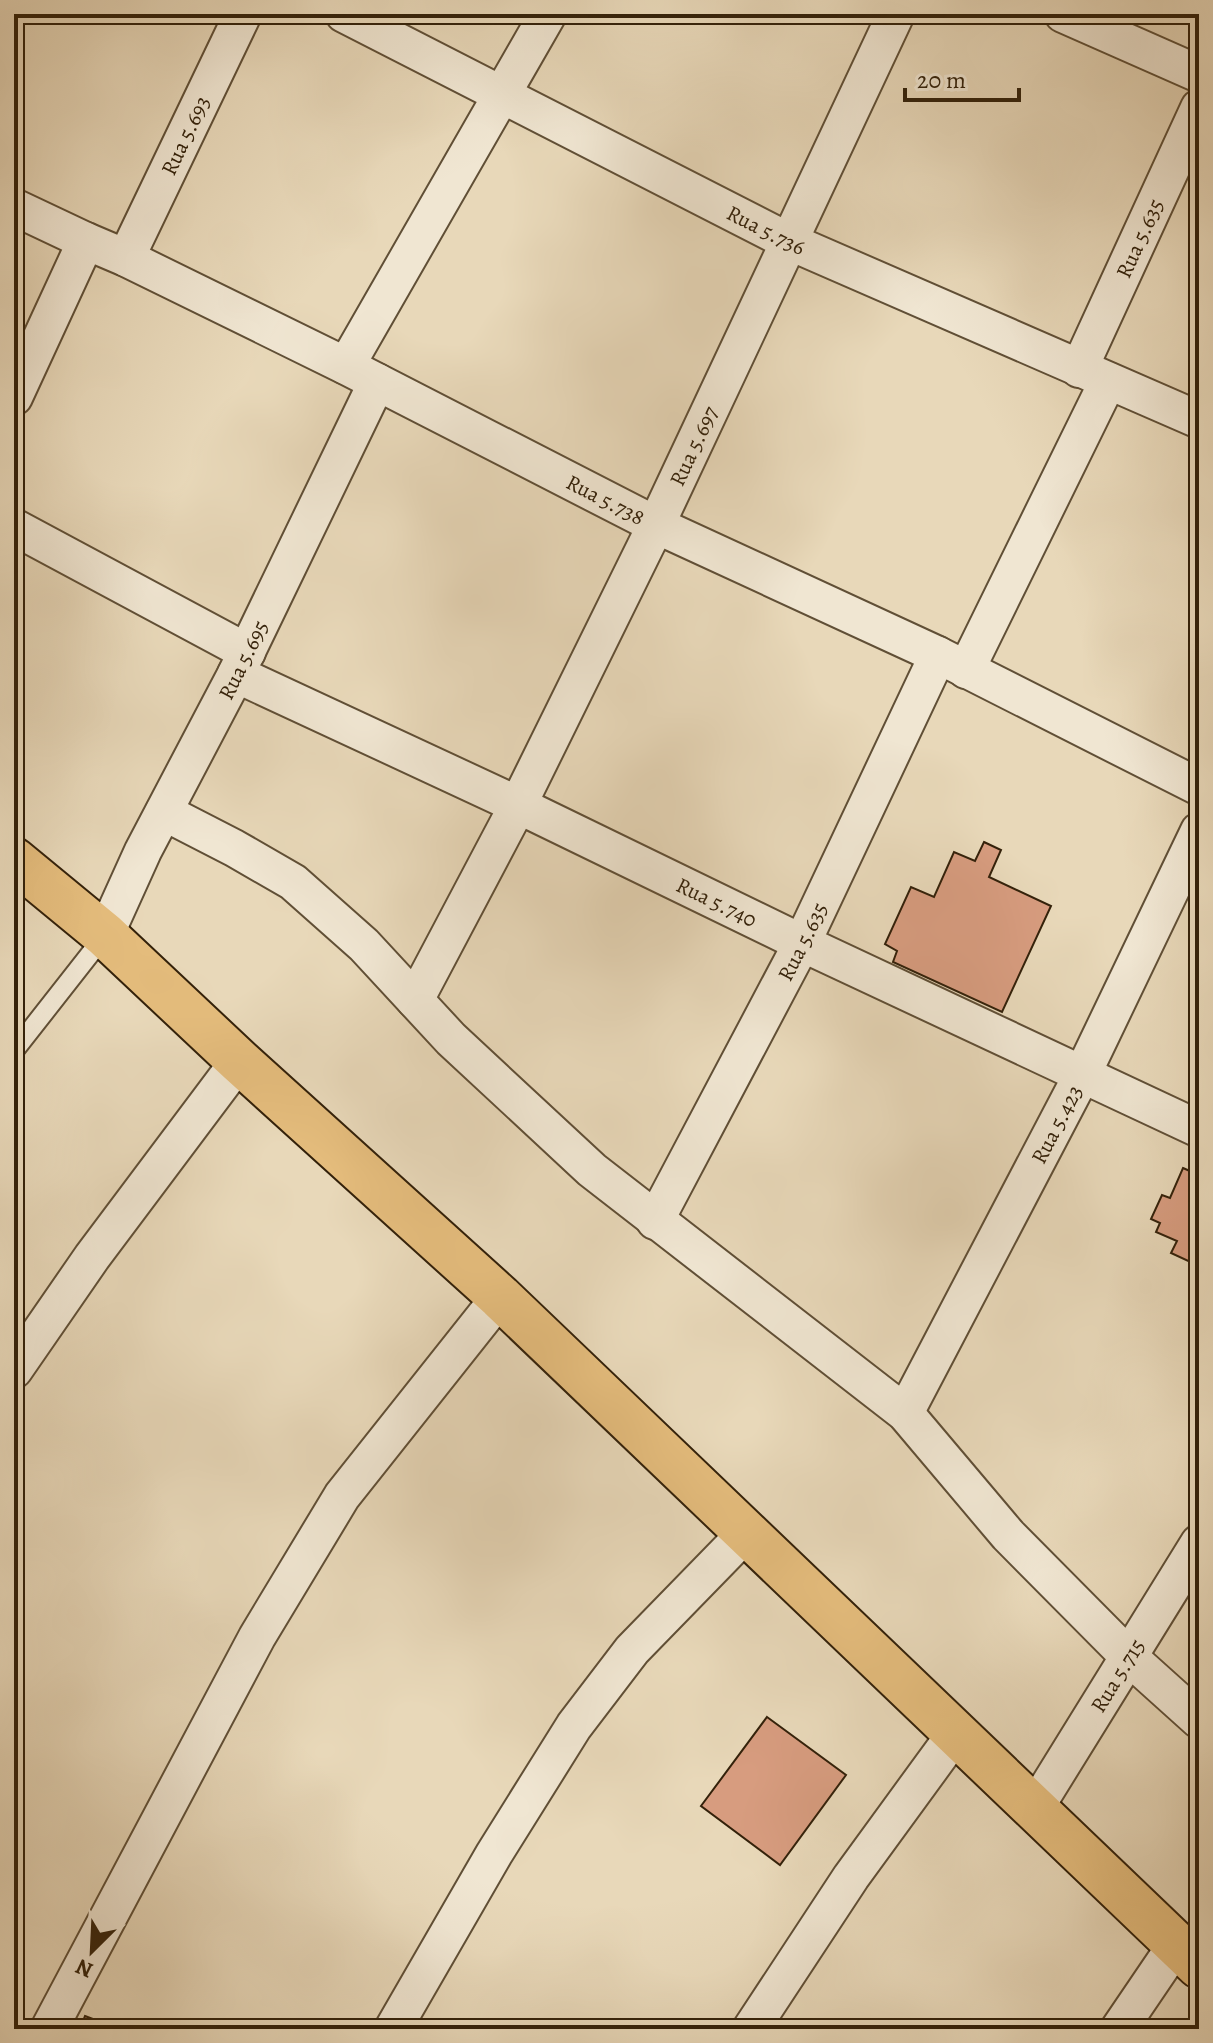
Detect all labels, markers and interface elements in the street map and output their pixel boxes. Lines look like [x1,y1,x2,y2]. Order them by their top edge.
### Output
scale bar [905,52,1019,102]
text: 20 m [917,64,966,96]
street label: Rua 5.693 [154,91,218,181]
street label: Rua 5.635 [1109,194,1171,283]
street label: Rua 5.736 [721,198,810,263]
street label: Rua 5.697 [662,401,726,491]
street label: Rua 5.738 [561,467,650,533]
street label: Rua 5.695 [211,615,276,705]
street label: Rua 5.740 [671,870,762,935]
street label: Rua 5.635 [771,898,835,986]
street label: Rua 5.423 [1024,1080,1090,1169]
street label: Rua 5.715 [1084,1633,1152,1719]
north arrow [52,1911,132,1991]
text: N [71,1951,98,1985]

